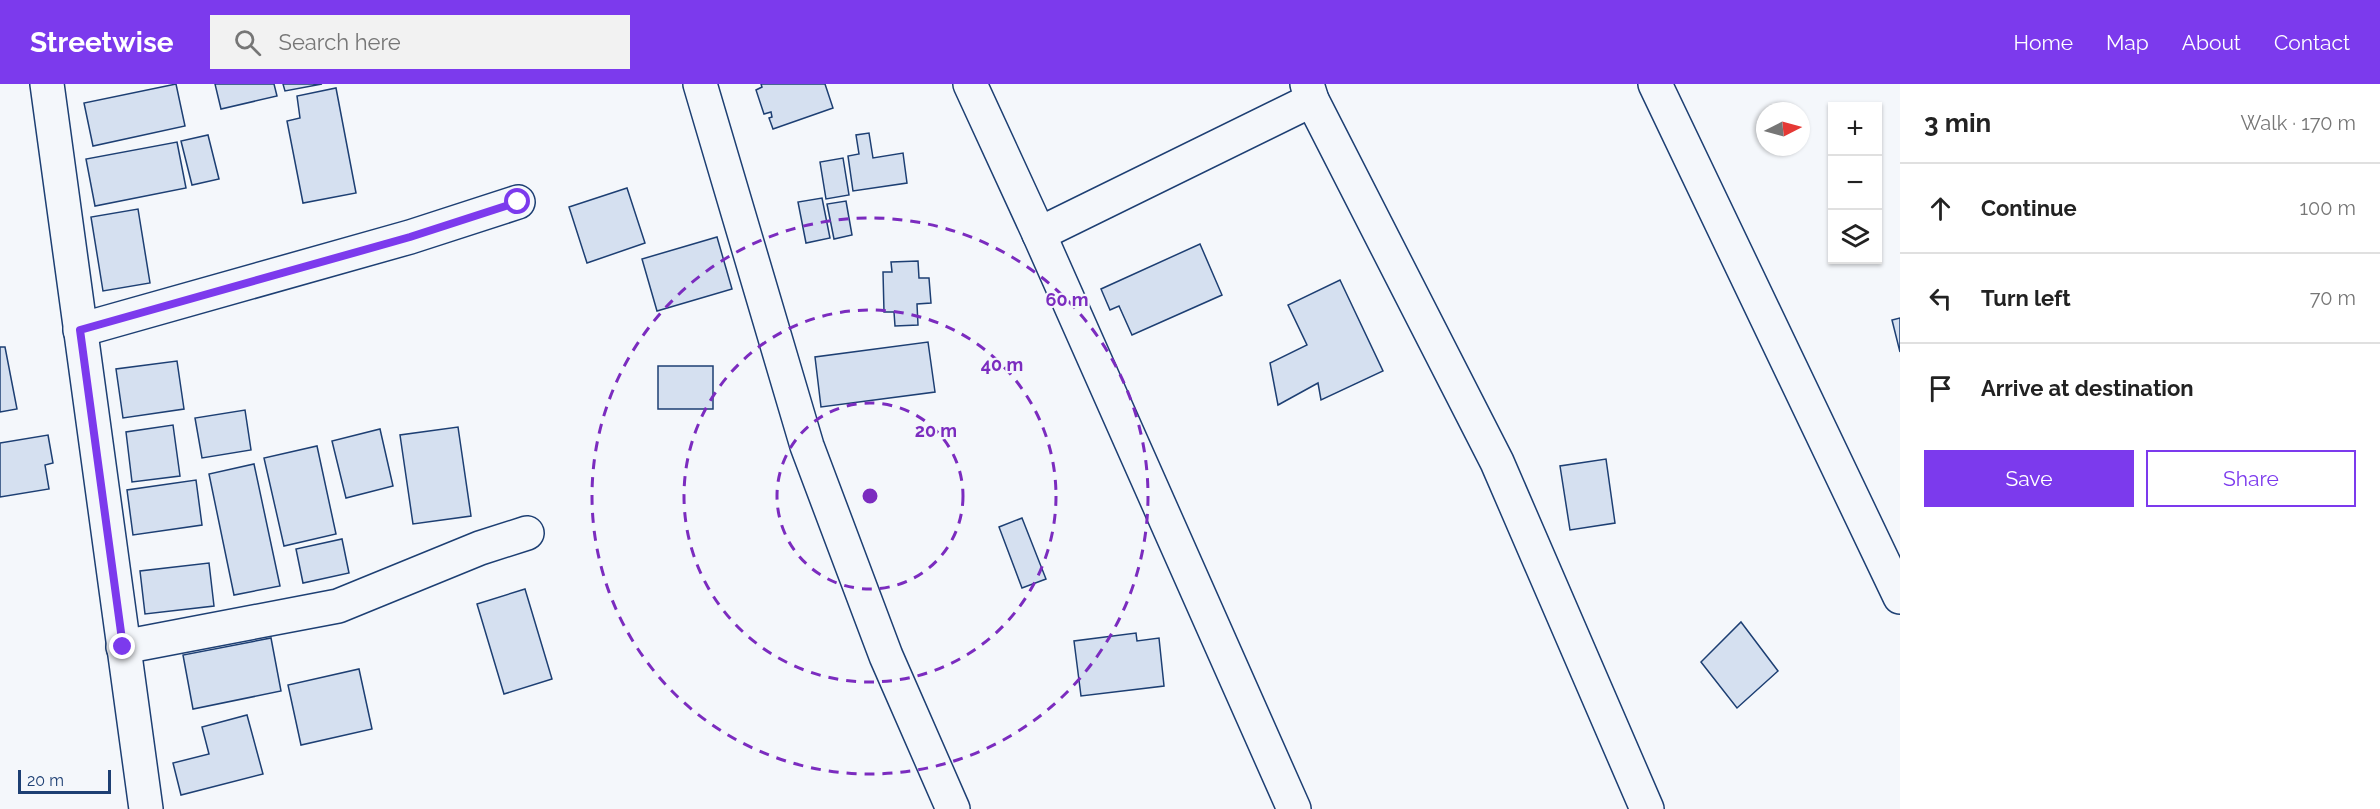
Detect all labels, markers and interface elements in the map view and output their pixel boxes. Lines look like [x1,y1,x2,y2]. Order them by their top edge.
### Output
search box [210,15,630,69]
text: Streetwise [30,26,174,59]
icon: search [231,26,264,59]
text: Search here [279,29,401,55]
text: Home [2014,30,2073,55]
text: Map [2106,30,2149,55]
text: About [2182,30,2241,55]
text: Contact [2274,30,2350,55]
north arrow [1756,102,1810,156]
map controls [1828,102,1882,264]
button: + [1828,102,1882,156]
text: 3 min [1924,108,1991,138]
text: Walk · 170 m [2240,111,2356,135]
button: − [1828,156,1882,210]
route start [504,188,530,214]
icon: ahead [1924,192,1957,225]
text: Continue [1981,195,2077,221]
text: 100 m [2299,196,2356,220]
button: layers [1828,210,1882,264]
icon: left [1924,282,1957,315]
text: Turn left [1981,285,2071,311]
text: 70 m [2310,286,2356,310]
text: 60 m [1045,289,1089,310]
text: 40 m [981,354,1023,375]
icon: arrive [1924,372,1957,405]
text: Arrive at destination [1981,375,2194,401]
text: 20 m [915,420,957,441]
button: Save [1924,450,2134,507]
button: Share [2146,450,2356,507]
centre of rings [860,486,880,506]
route end [109,633,135,659]
scale bar [18,767,111,794]
text: 20 m [27,771,64,790]

